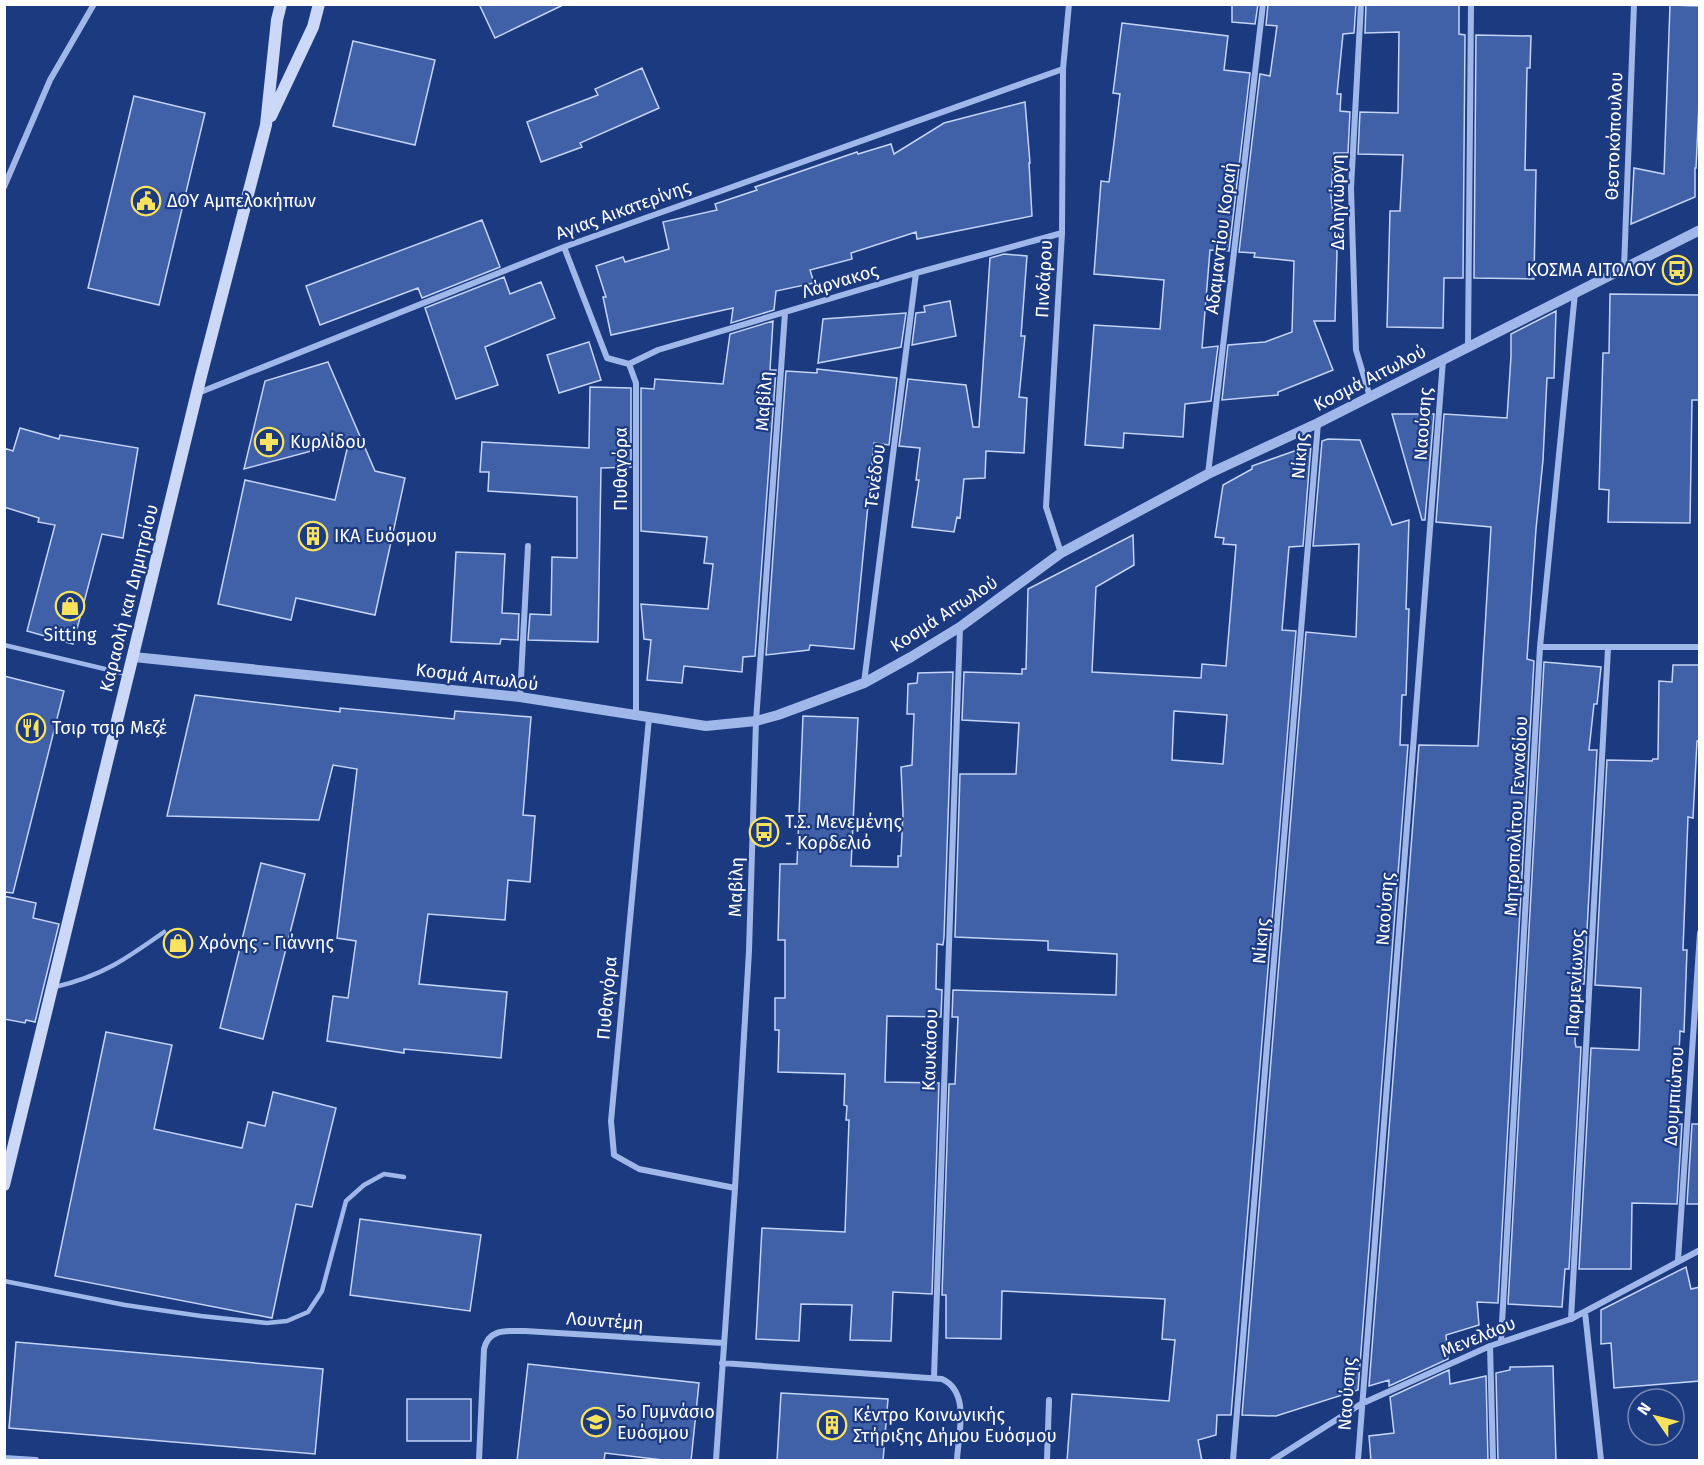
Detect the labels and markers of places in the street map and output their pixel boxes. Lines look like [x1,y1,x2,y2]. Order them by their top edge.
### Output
public building icon: ΔΟΥ Αμπελοκήπων [130,185,162,217]
place label: ΔΟΥ Αμπελοκήπων [167,190,316,212]
bus stop icon: ΚΟΣΜΑ ΑΙΤΩΛΟΥ [1661,254,1693,286]
place label: ΚΟΣΜΑ ΑΙΤΩΛΟΥ [1527,259,1656,281]
pharmacy icon: Κυρλίδου [253,426,285,458]
place label: Κυρλίδου [290,431,366,453]
building icon: ΙΚΑ Ευόσμου [297,520,329,552]
place label: ΙΚΑ Ευόσμου [334,525,437,547]
shop icon: Sitting [54,590,86,622]
place label: Sitting [44,624,97,646]
restaurant icon: Τσιρ τσιρ Μεζέ [15,712,47,744]
place label: Τσιρ τσιρ Μεζέ [52,717,168,739]
place label: Τ.Σ. Μενεμένης - Κορδελιό [785,811,902,854]
bus stop icon: Τ.Σ. Μενεμένης - Κορδελιό [748,816,780,848]
shop icon: Χρόνης - Γιάννης [162,927,194,959]
place label: Χρόνης - Γιάννης [199,932,335,954]
place label: 5ο Γυμνάσιο Ευόσμου [617,1401,715,1444]
place label: Κέντρο Κοινωνικής Στήριξης Δήμου Ευόσμου [853,1404,1057,1447]
school or university icon: 5ο Γυμνάσιο Ευόσμου [580,1406,612,1438]
building icon: Κέντρο Κοινωνικής Στήριξης Δήμου Ευόσμου [816,1409,848,1441]

